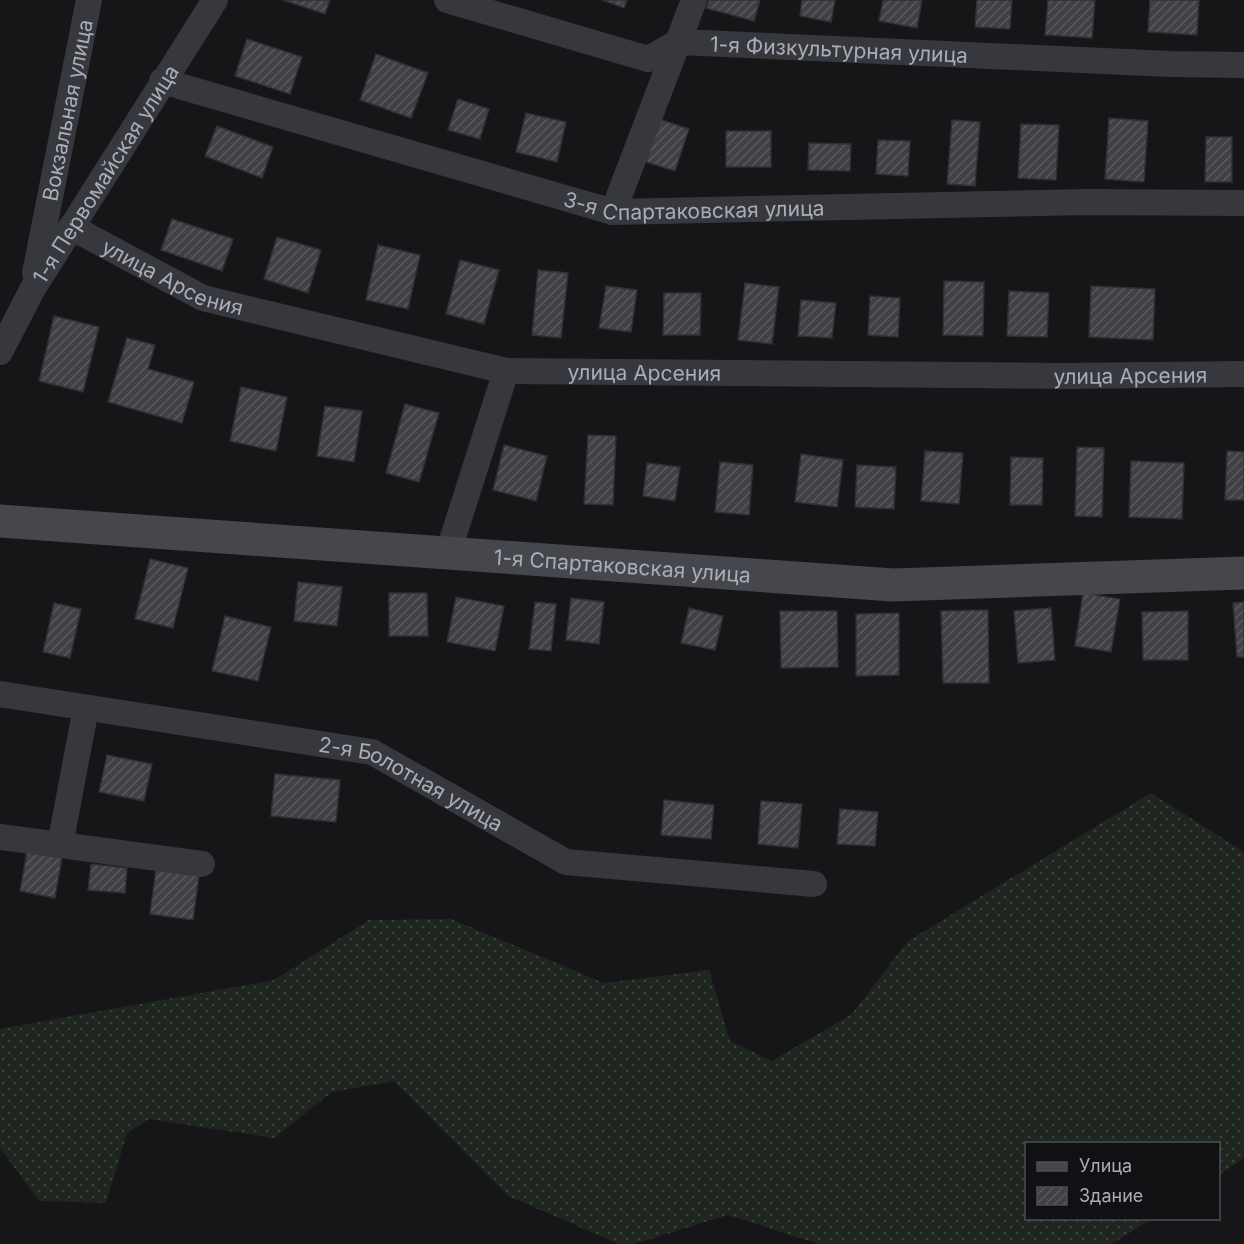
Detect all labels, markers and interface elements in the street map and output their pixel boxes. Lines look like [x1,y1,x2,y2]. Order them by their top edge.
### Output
street label: Вокзальная улица [37,17,97,203]
street label: 1-я Физкультурная улица [710,31,968,67]
street label: 1-я Первомайская улица [27,60,184,288]
street label: 3-я Спартаковская улица [561,186,825,225]
street label: улица Арсения [98,234,246,320]
street label: улица Арсения [567,359,721,385]
street label: улица Арсения [1053,362,1207,389]
street label: 1-я Спартаковская улица [493,544,752,587]
street label: 2-я Болотная улица [317,731,508,836]
legend [1025,1142,1220,1220]
text: Улица [1079,1155,1132,1176]
text: Здание [1079,1185,1143,1206]

